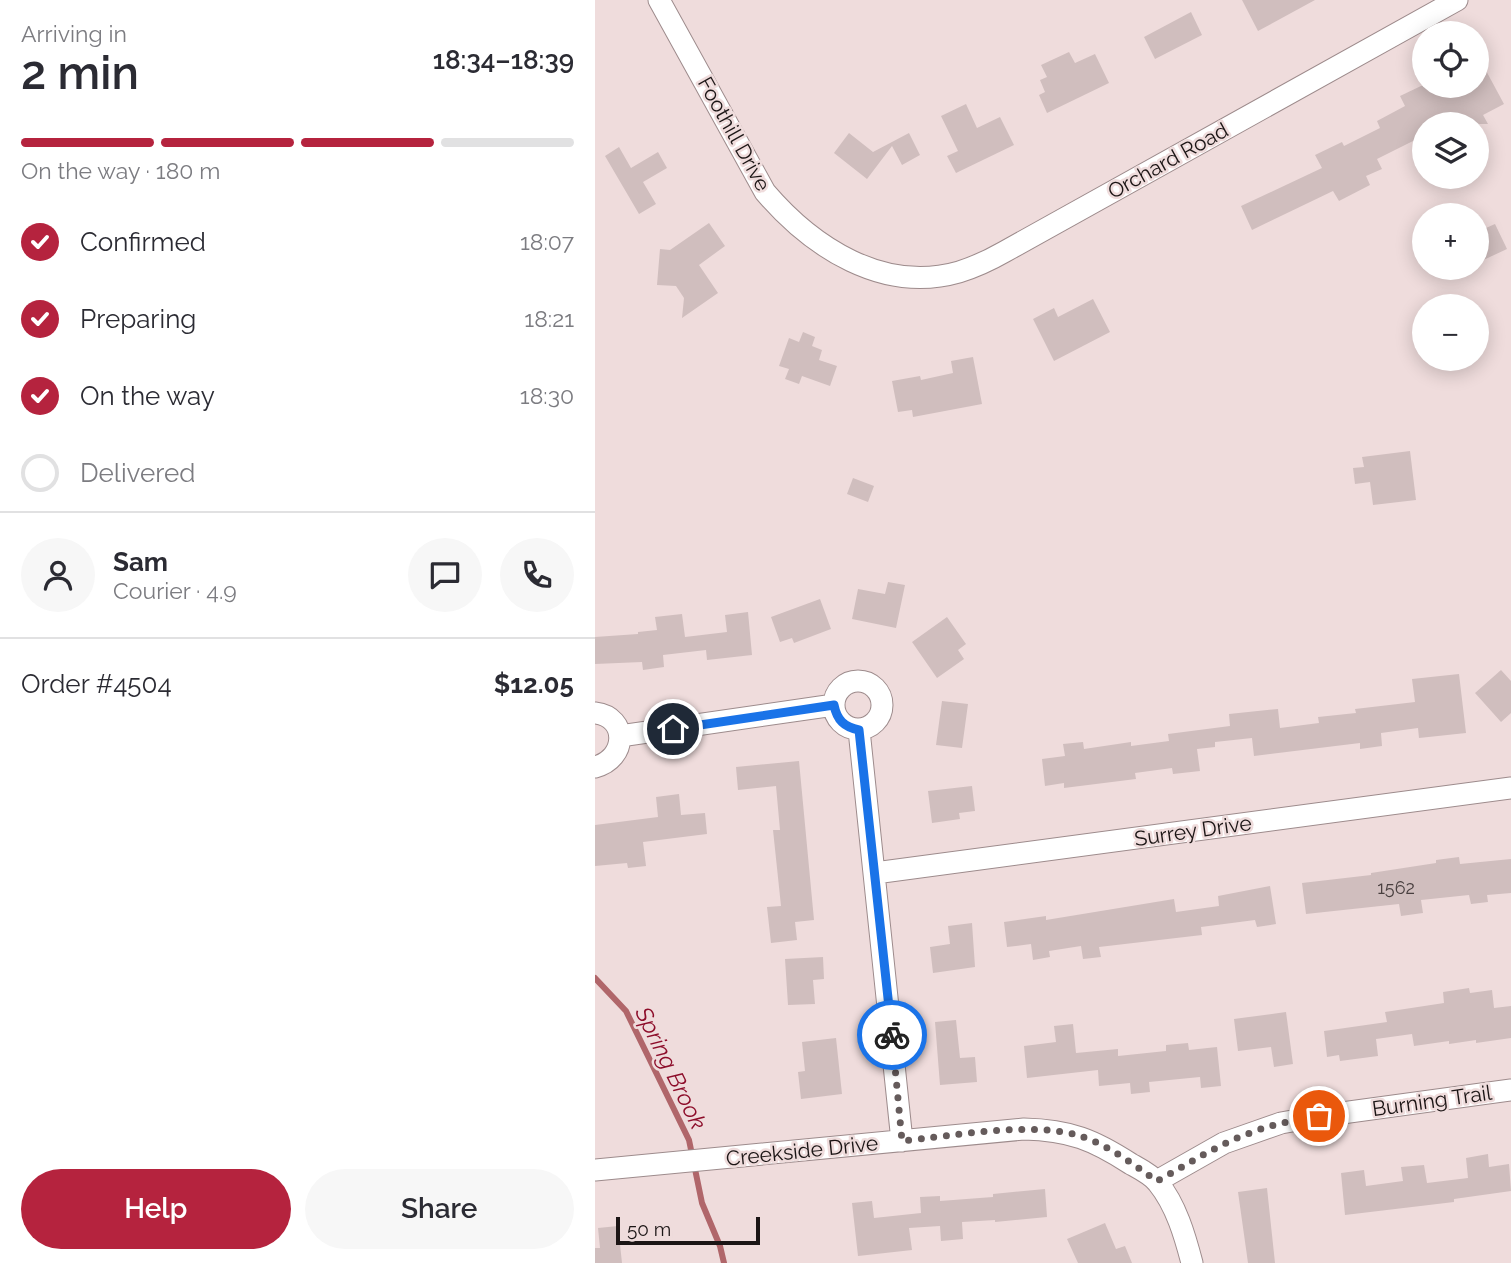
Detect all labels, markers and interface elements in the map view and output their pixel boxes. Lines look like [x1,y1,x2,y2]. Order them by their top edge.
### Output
text: Arriving in [21,20,127,47]
map controls [1412,21,1489,371]
button: locate [1412,21,1489,98]
text: 18:34–18:39 [433,45,574,75]
text: 2 min [21,46,139,100]
street label: Foothill Drive [693,72,776,195]
button: layers [1412,112,1489,189]
street label: Orchard Road [1103,117,1232,204]
text: On the way · 180 m [21,157,220,184]
button: + [1412,203,1489,280]
icon: check [21,223,59,261]
text: Confirmed [80,227,206,257]
text: 18:07 [520,228,574,255]
button: − [1412,294,1489,371]
icon: check [21,300,59,338]
text: Preparing [80,304,196,334]
text: 18:21 [524,305,574,332]
icon: check [21,377,59,415]
text: On the way [80,381,215,411]
text: 18:30 [520,382,574,409]
text: Delivered [80,458,195,488]
button: person [21,538,95,612]
button: chat [408,538,482,612]
button: phone [500,538,574,612]
text: Sam [113,547,168,577]
text: Courier · 4.9 [113,577,237,604]
text: Order #4504 [21,669,172,699]
text: $12.05 [494,669,574,699]
pin [643,699,703,759]
icon: home [654,710,692,748]
street label: Surrey Drive [1133,810,1253,851]
house number: 1562 [1377,877,1415,898]
courier [857,1000,927,1070]
water label: Spring Brook [630,1001,713,1133]
icon: bike [873,1016,911,1054]
street label: Burning Trail [1370,1080,1494,1121]
pin [1289,1086,1349,1146]
icon: bag [1300,1097,1338,1135]
street label: Creekside Drive [725,1130,879,1171]
button: Help [21,1169,291,1249]
button: Share [305,1169,574,1249]
scale bar [616,1214,759,1246]
text: 50 m [627,1218,671,1240]

